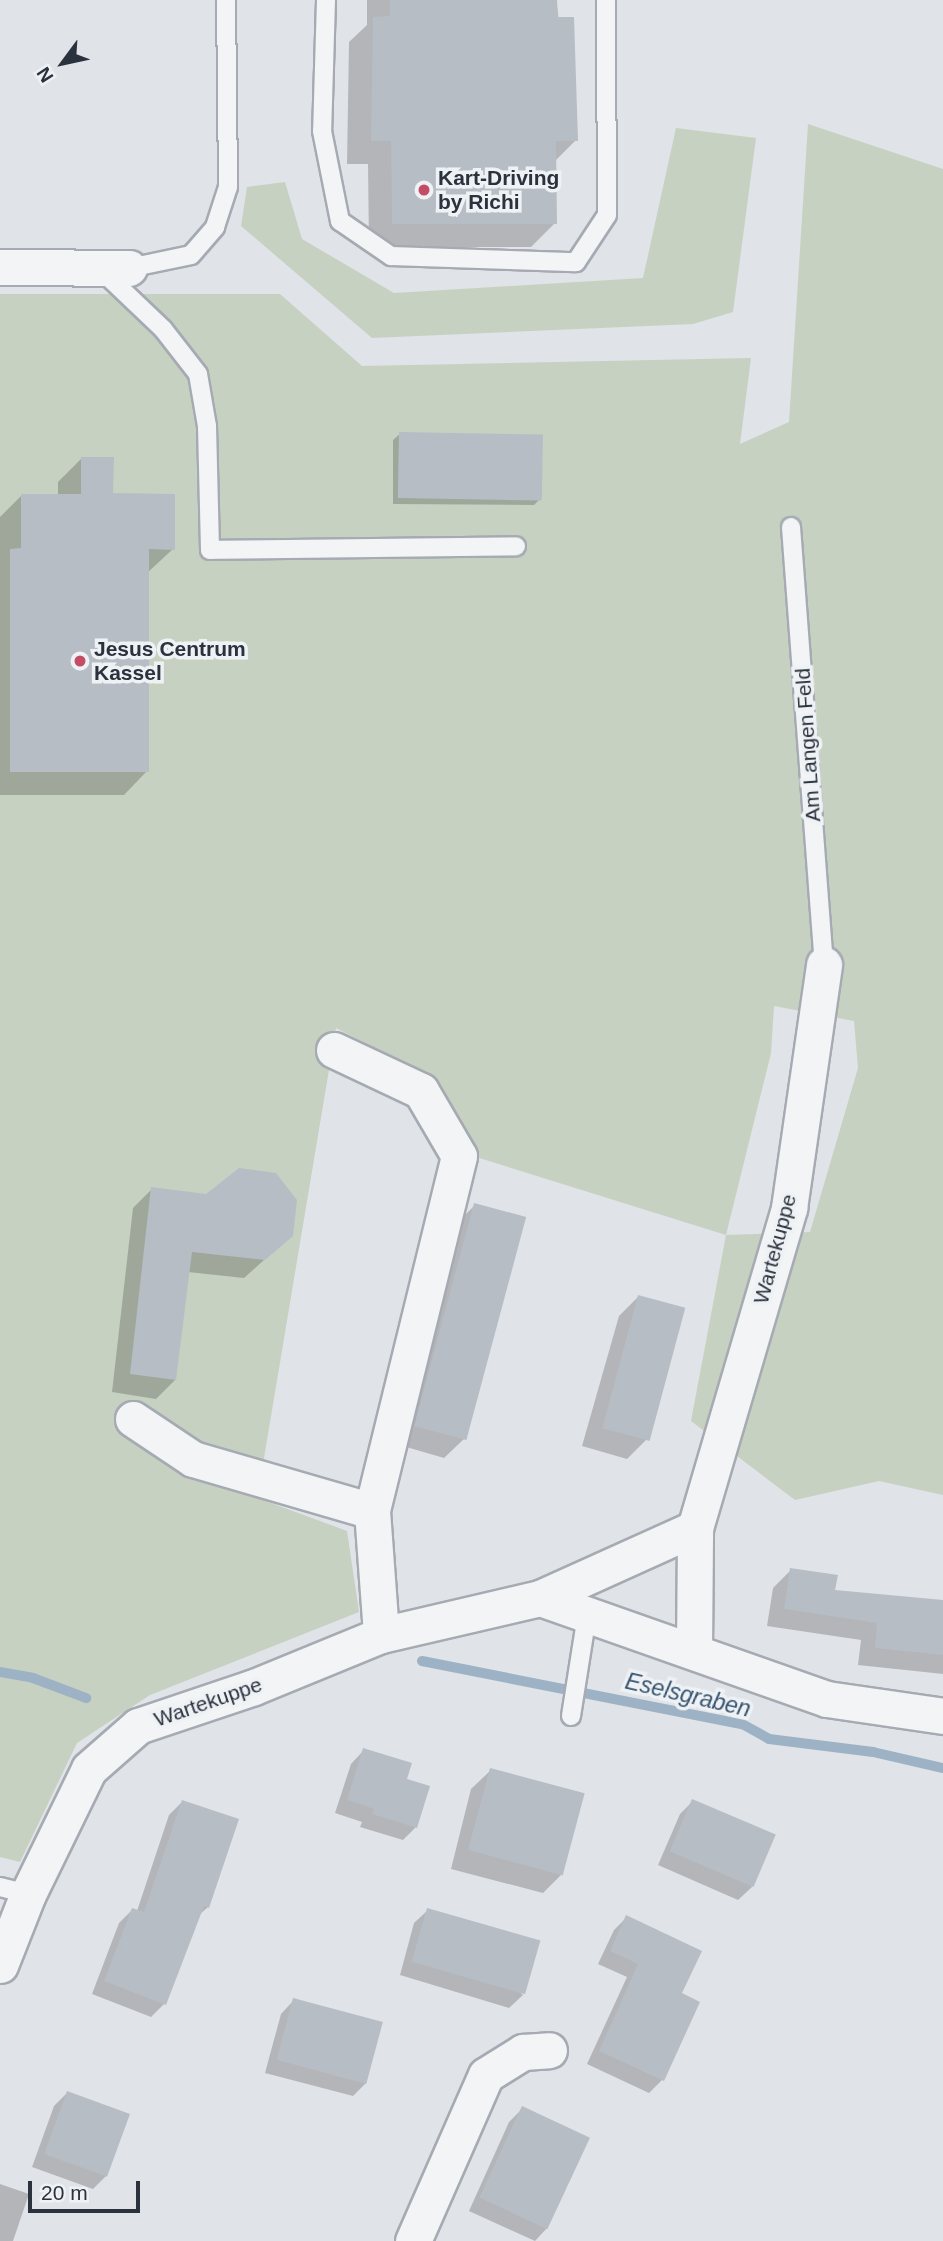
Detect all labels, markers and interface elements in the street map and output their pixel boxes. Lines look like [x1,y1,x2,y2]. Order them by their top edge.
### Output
north arrow [28,28,98,98]
text: N [32,63,58,86]
place label: Kart-Driving by Richi [438,165,559,215]
marker: Kart-Driving by Richi [416,182,432,198]
place label: Jesus Centrum Kassel [94,636,246,686]
marker: Jesus Centrum Kassel [72,653,88,669]
street label: Am Langen Feld [790,667,826,823]
street label: Wartekuppe [748,1191,802,1307]
water label: Eselsgraben [623,1667,753,1723]
street label: Wartekuppe [151,1672,265,1732]
scale bar [32,2168,144,2212]
text: 20 m [41,2181,88,2204]

